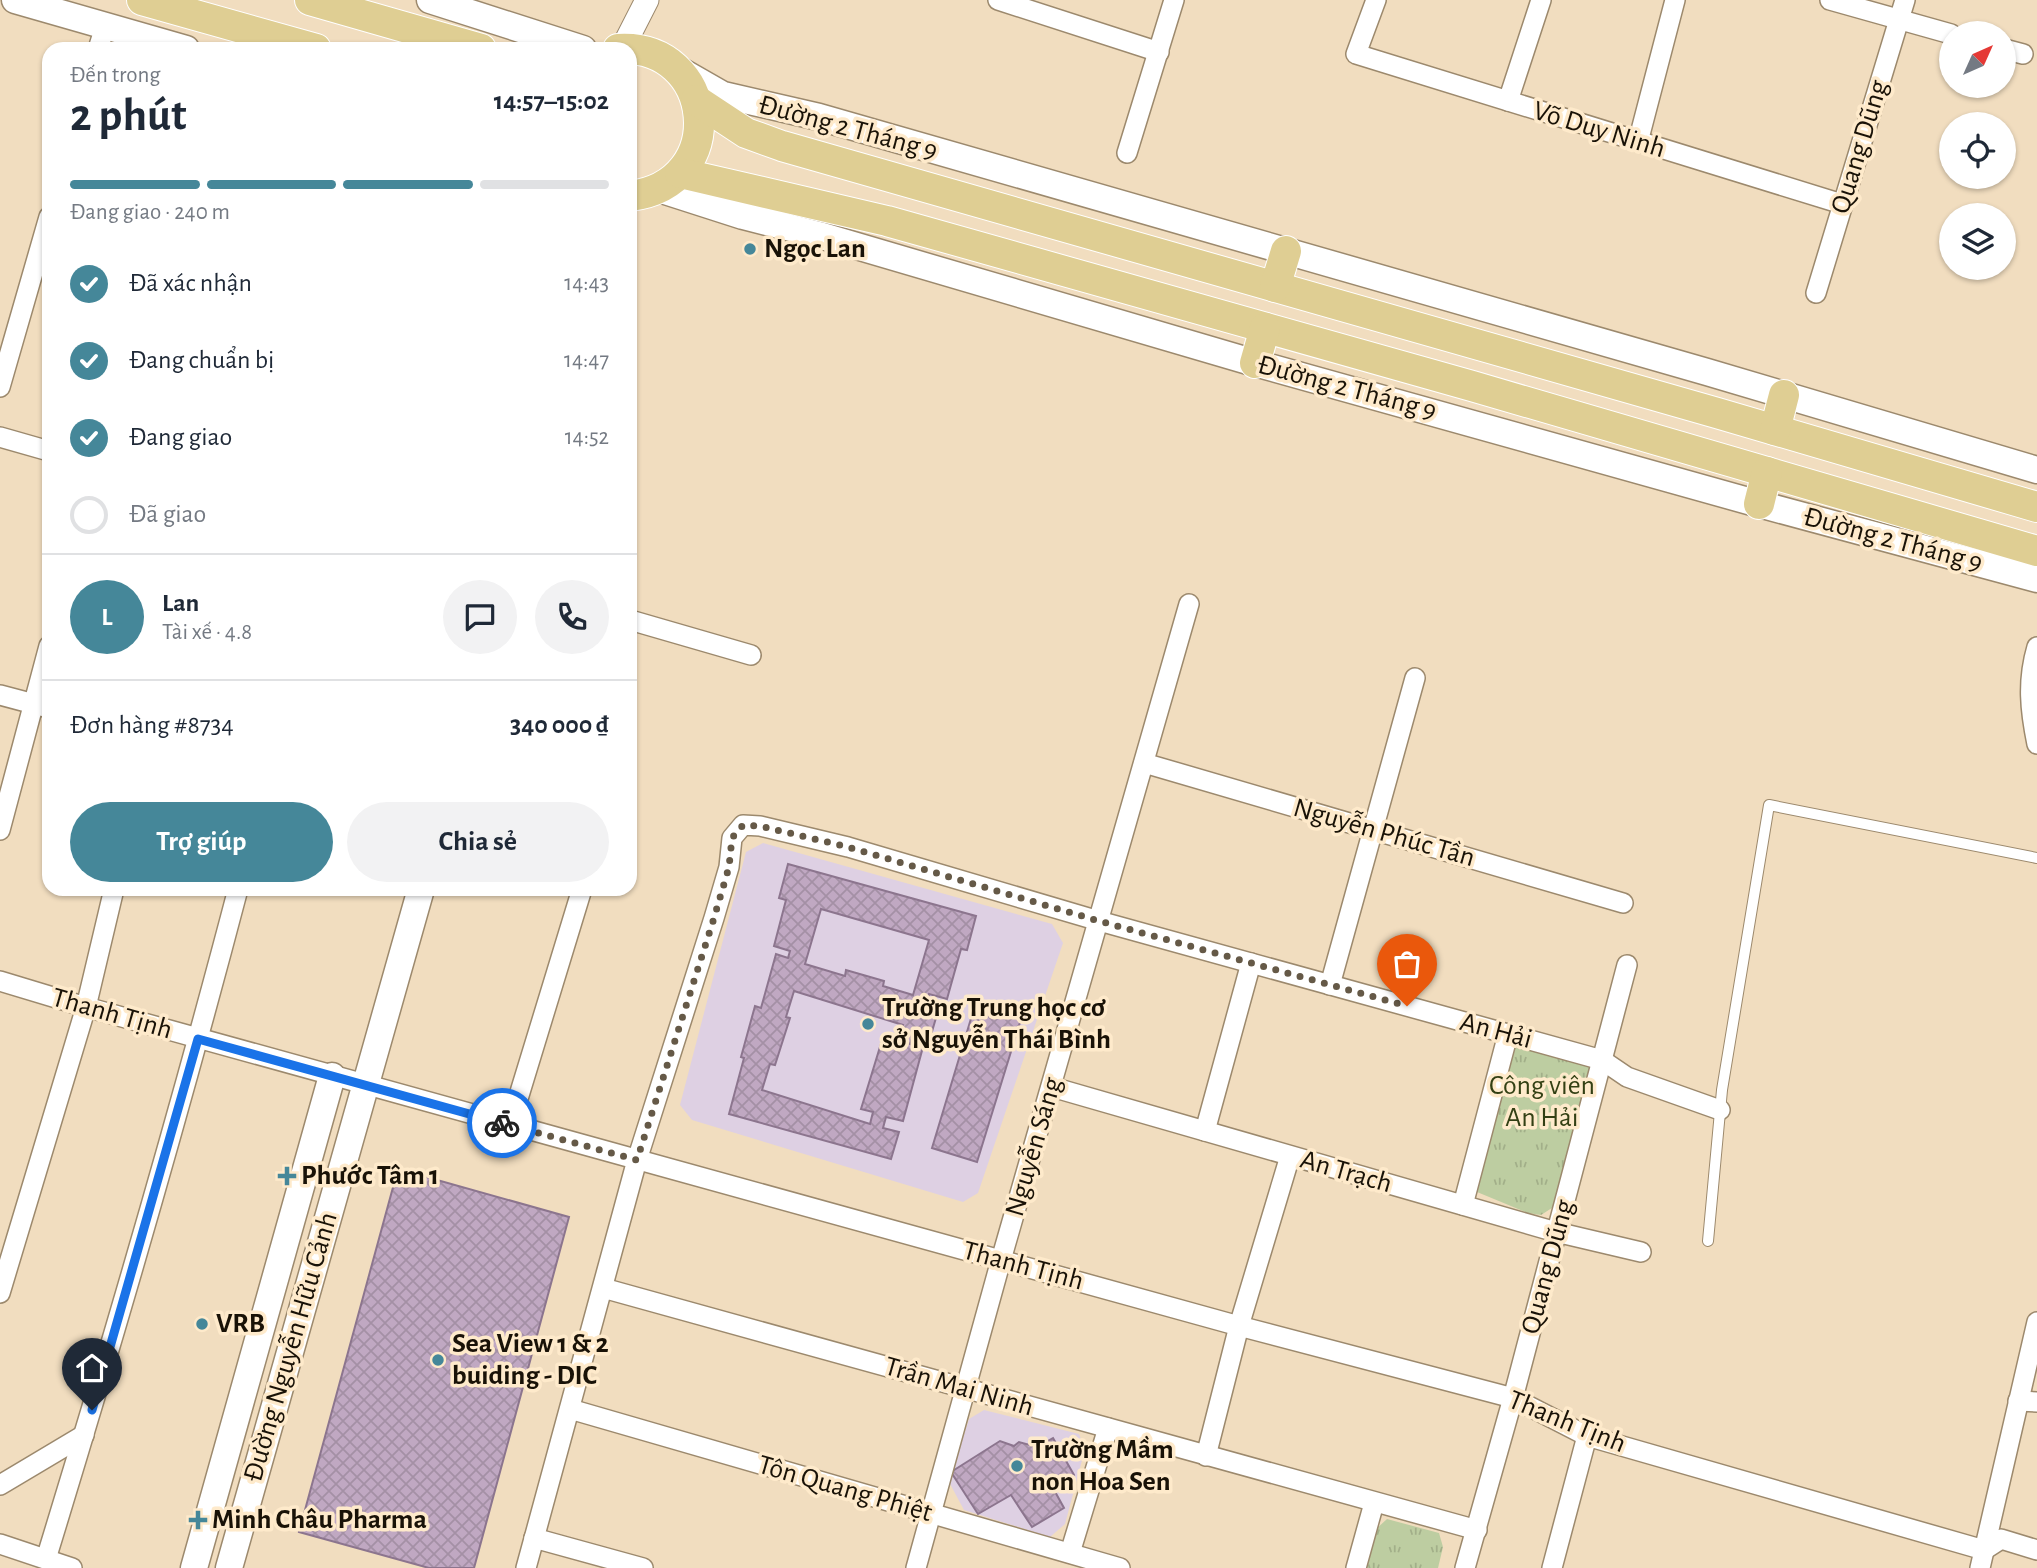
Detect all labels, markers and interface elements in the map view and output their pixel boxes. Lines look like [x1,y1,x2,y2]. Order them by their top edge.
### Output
north arrow [1939,21,2016,98]
map controls [1939,21,2016,280]
text: Đến trong [70,64,161,87]
street label: Quang Dũng [1826,77,1894,217]
text: 14:57–15:02 [494,88,609,114]
street label: Đường 2 Tháng 9 [755,91,941,165]
text: 2 phút [70,93,187,139]
street label: Võ Duy Ninh [1530,97,1668,163]
button: locate [1939,112,2016,189]
text: Đang giao · 240 m [70,201,230,224]
button: layers [1939,203,2016,280]
place label: Ngọc Lan [764,235,866,263]
marker: Ngọc Lan [742,241,758,257]
icon: check [70,265,108,303]
text: Đã xác nhận [129,270,252,296]
text: 14:43 [564,272,609,295]
icon: check [70,342,108,380]
text: Đang chuẩn bị [129,347,274,373]
text: 14:47 [564,349,609,372]
street label: Đường 2 Tháng 9 [1254,351,1440,425]
icon: check [70,419,108,457]
text: Đang giao [129,424,232,450]
text: 14:52 [565,426,609,449]
text: Đã giao [129,501,206,527]
street label: Đường 2 Tháng 9 [1800,503,1986,577]
button: chat [443,580,517,654]
button: phone [535,580,609,654]
text: Lan [162,590,199,616]
text: L [101,604,113,630]
text: Tài xế · 4.8 [162,621,252,644]
text: Đơn hàng #8734 [70,712,234,738]
text: 340 000 ₫ [510,712,609,738]
street label: Nguyễn Phúc Tần [1290,793,1478,872]
button: Trợ giúp [70,802,333,882]
button: Chia sẻ [347,802,609,882]
pin [1377,934,1437,1006]
icon: bag [1388,945,1426,983]
street label: Thanh Tịnh [49,983,175,1045]
place label: Trường Trung học cơ sở Nguyễn Thái Bình [882,994,1111,1054]
street label: An Hải [1457,1008,1535,1054]
marker: Trường Trung học cơ sở Nguyễn Thái Bình [860,1016,876,1032]
park label: Công viên An Hải [1489,1072,1595,1132]
street label: Nguyễn Sáng [1000,1074,1067,1220]
courier [467,1088,537,1158]
icon: bike [483,1104,521,1142]
street label: An Trạch [1297,1146,1395,1198]
place label: Phước Tâm 1 [301,1162,439,1190]
marker: Phước Tâm 1 [279,1168,295,1184]
street label: Quang Dũng [1517,1197,1579,1337]
street label: Đường Nguyễn Hữu Cảnh [238,1209,343,1485]
street label: Thanh Tịnh [960,1236,1086,1296]
place label: VRB [216,1310,265,1338]
marker: VRB [194,1316,210,1332]
place label: Sea View 1 & 2 buiding - DIC [452,1330,609,1390]
pin [62,1338,122,1410]
icon: home [73,1349,111,1387]
marker: Sea View 1 & 2 buiding - DIC [430,1352,446,1368]
street label: Trần Mai Ninh [881,1352,1037,1422]
street label: Thanh Tịnh [1504,1386,1630,1458]
place label: Trường Mầm non Hoa Sen [1031,1435,1174,1496]
street label: Tôn Quang Phiệt [755,1451,935,1527]
marker: Trường Mầm non Hoa Sen [1009,1458,1025,1474]
place label: Minh Châu Pharma [212,1506,427,1534]
marker: Minh Châu Pharma [190,1512,206,1528]

